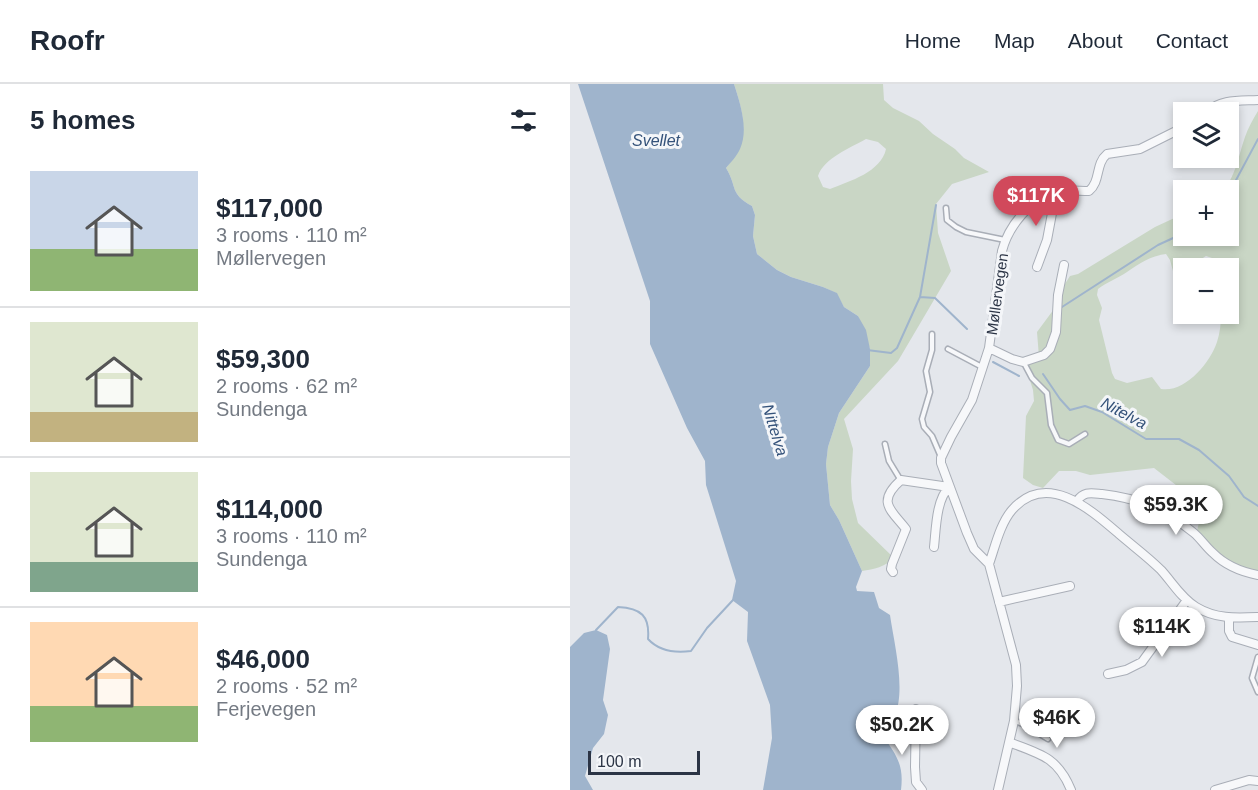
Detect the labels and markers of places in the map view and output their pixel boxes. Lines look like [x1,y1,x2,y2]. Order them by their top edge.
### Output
pin: $117K [994,176,1078,227]
pin: $59.3K [1127,485,1225,536]
pin: $114K [1120,607,1204,658]
pin: $46K [1021,698,1093,749]
pin: $50.2K [853,705,951,756]

